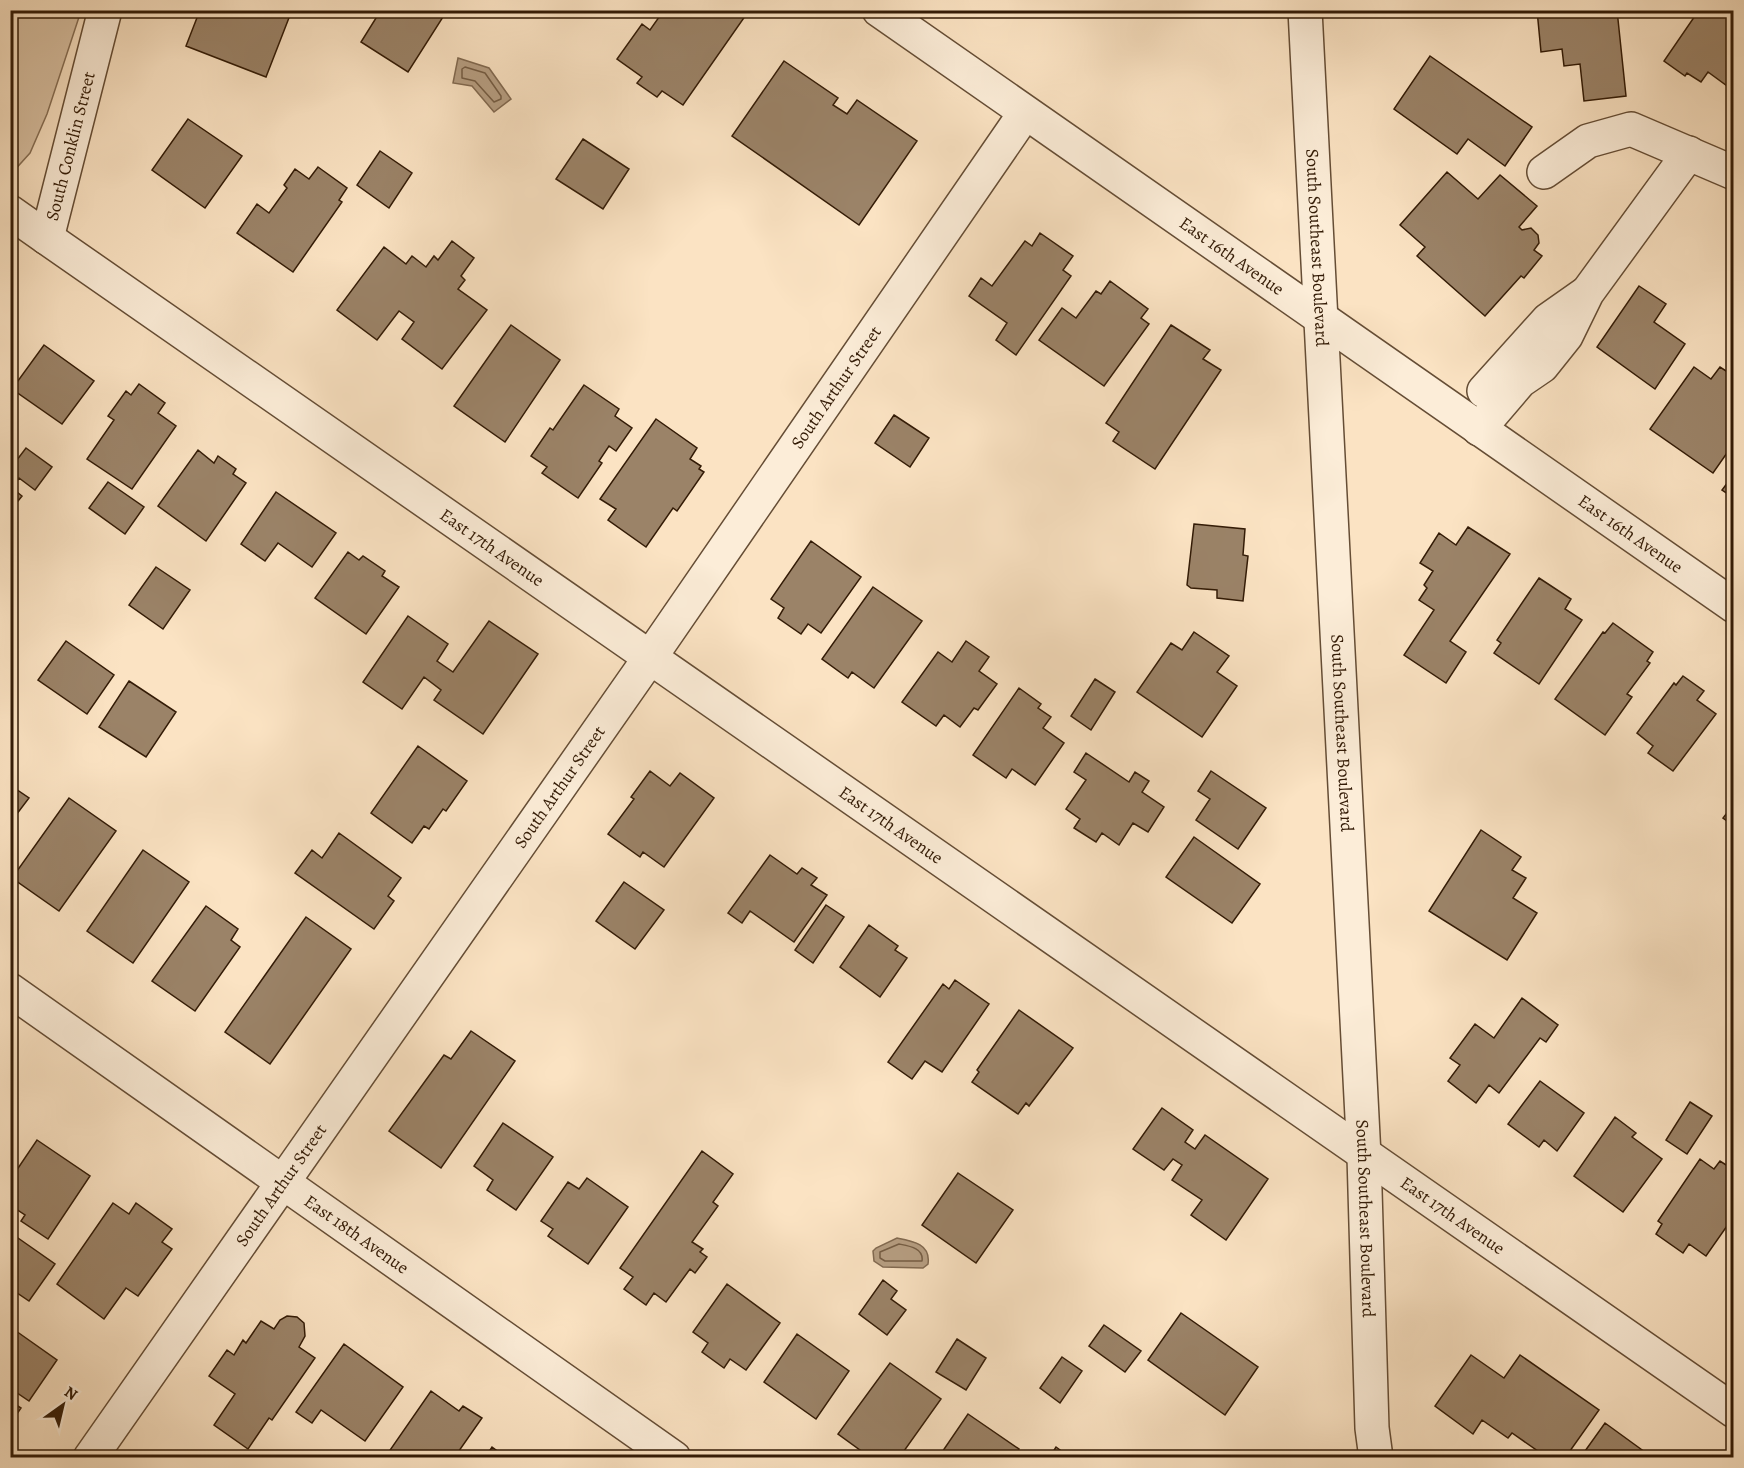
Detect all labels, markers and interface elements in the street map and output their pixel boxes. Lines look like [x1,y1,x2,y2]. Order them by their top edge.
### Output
street label: South Conklin Street [40,69,101,223]
street label: South Southeast Boulevard [1300,148,1334,348]
street label: East 16th Avenue [1175,211,1289,301]
street label: South Arthur Street [785,321,887,454]
street label: East 16th Avenue [1573,489,1688,579]
street label: East 17th Avenue [435,503,549,592]
street label: South Southeast Boulevard [1325,634,1359,833]
street label: South Arthur Street [508,721,611,853]
street label: East 17th Avenue [834,780,948,870]
street label: South Arthur Street [230,1119,332,1251]
street label: South Southeast Boulevard [1350,1119,1381,1318]
street label: East 17th Avenue [1396,1171,1510,1260]
street label: East 18th Avenue [299,1189,414,1280]
north arrow [33,1375,93,1435]
text: N [60,1381,82,1406]

